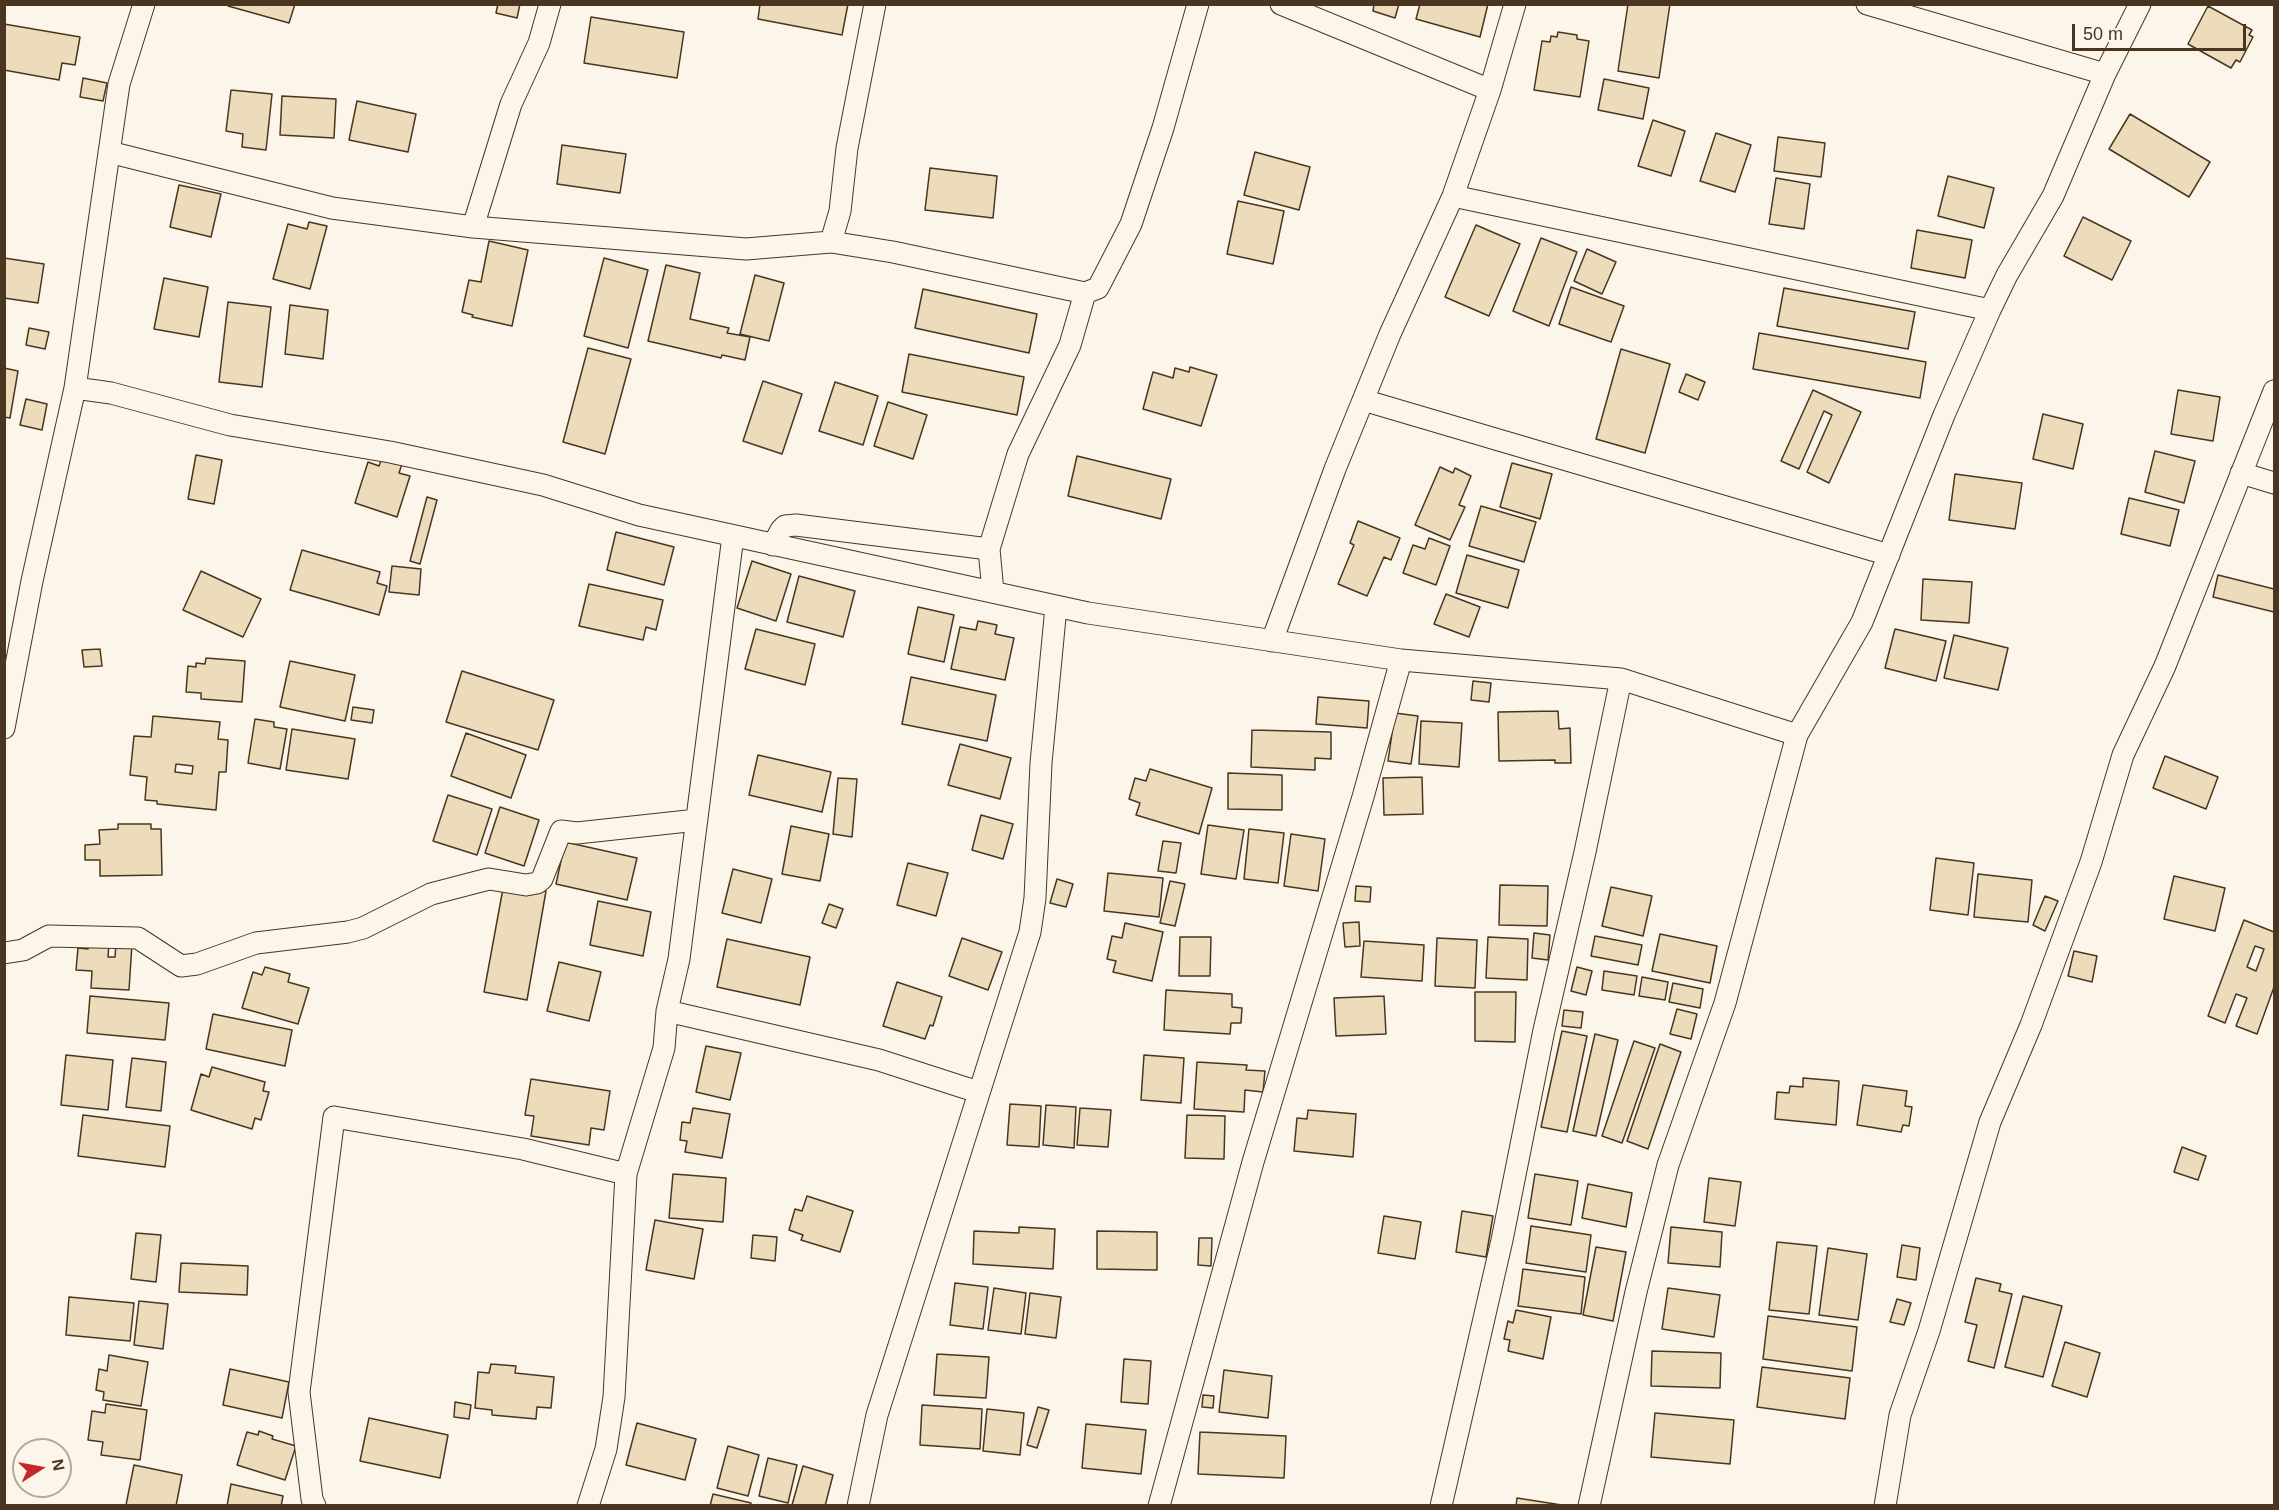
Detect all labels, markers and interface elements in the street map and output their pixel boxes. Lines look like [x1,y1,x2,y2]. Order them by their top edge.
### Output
scale bar [2075,12,2249,50]
text: 50 m [2083,24,2123,44]
north arrow [12,1438,72,1498]
text: N [49,1458,68,1472]

